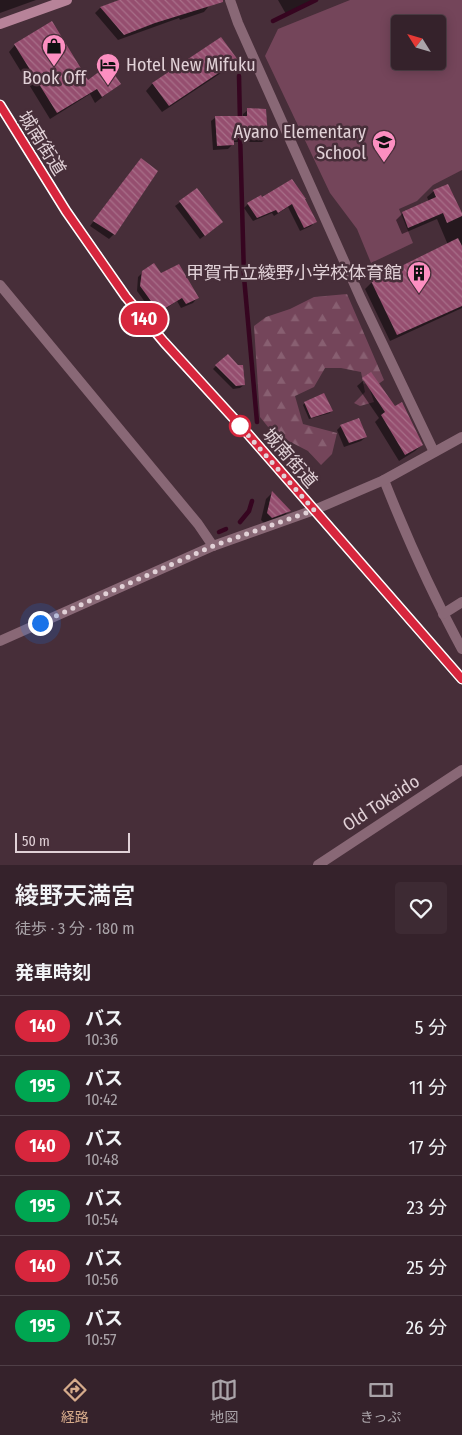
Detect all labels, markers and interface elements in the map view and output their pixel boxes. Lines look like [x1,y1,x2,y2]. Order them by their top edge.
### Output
north arrow [391,15,446,70]
map controls [391,15,446,70]
shop icon: Book Off [41,33,67,67]
hotel icon: Hotel New Mifuku [95,52,121,86]
place label: Hotel New Mifuku [126,54,256,76]
place label: Book Off [22,67,87,89]
street label: 城南街道 [14,107,70,179]
place label: Ayano Elementary School [234,121,366,164]
school or university icon: Ayano Elementary School [371,129,397,163]
building icon: 甲賀市立綾野小学校体育館 [406,260,432,294]
place label: 甲賀市立綾野小学校体育館 [186,262,402,284]
line badge: 140 [115,303,173,335]
text: 140 [131,308,157,330]
unlabelled marker [229,415,251,437]
street label: 城南街道 [258,424,322,492]
your location [28,611,53,636]
street label: Old Tokaido [338,770,424,836]
scale bar [15,830,130,853]
text: 50 m [22,833,50,850]
text: 綾野天満宮 [15,882,135,910]
button: heart [395,882,447,934]
text: 徒歩 · 3 分 · 180 m [15,919,134,938]
text: 発車時刻 [15,961,91,984]
text: バス [85,1007,123,1030]
text: 140 [29,1015,56,1037]
text: 5 分 [415,1016,447,1039]
text: 10:36 [85,1030,118,1049]
text: バス [85,1067,123,1090]
text: 195 [30,1075,55,1097]
text: 11 分 [409,1076,447,1099]
text: 10:42 [85,1090,117,1109]
text: バス [85,1127,123,1150]
text: 140 [29,1135,56,1157]
text: 17 分 [408,1136,447,1159]
text: 10:48 [85,1150,119,1169]
text: バス [85,1187,123,1210]
text: 195 [30,1195,55,1217]
text: 23 分 [407,1196,447,1219]
text: 10:54 [85,1210,118,1229]
text: バス [85,1247,123,1270]
text: 140 [29,1255,56,1277]
text: 25 分 [406,1256,447,1279]
text: 10:56 [85,1270,118,1289]
text: バス [85,1307,123,1330]
text: 195 [30,1315,55,1337]
text: 26 分 [406,1316,447,1339]
text: 10:57 [85,1330,117,1349]
tab: 経路 [61,1376,89,1426]
tab: 地図 [210,1376,238,1426]
tab: きっぷ [360,1376,401,1426]

